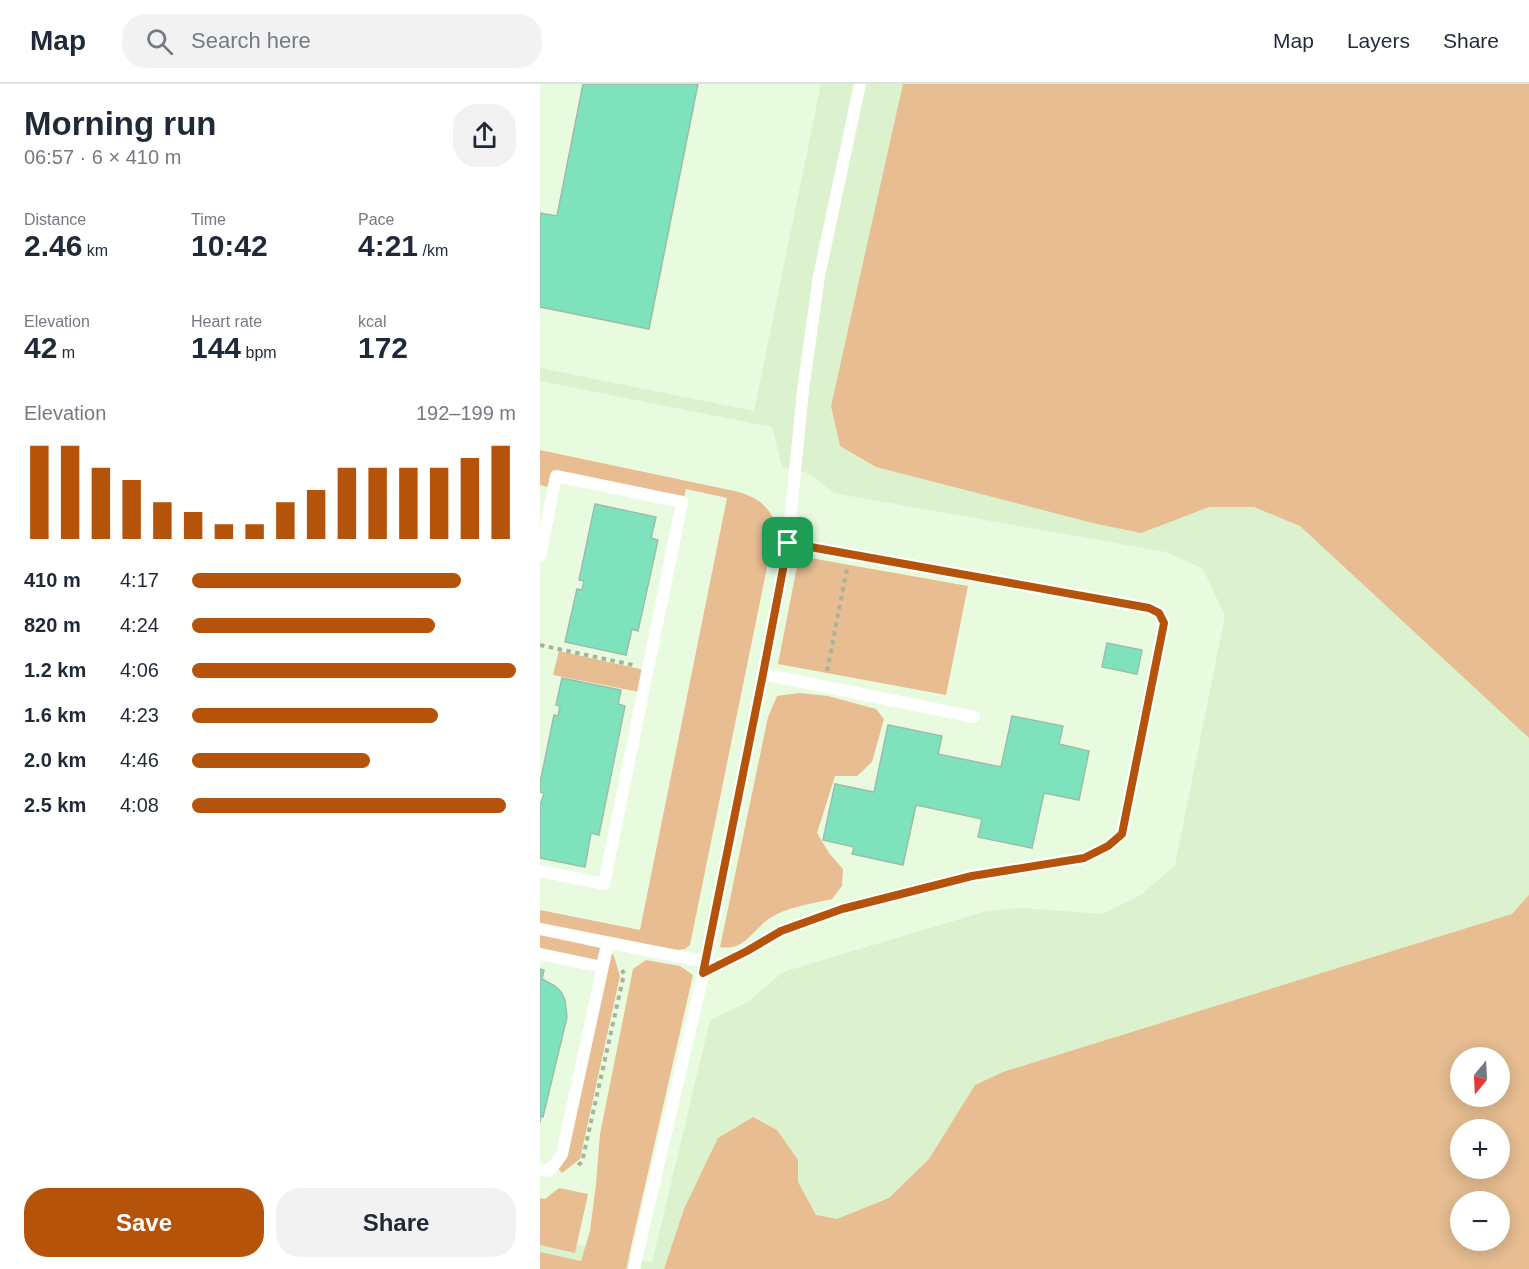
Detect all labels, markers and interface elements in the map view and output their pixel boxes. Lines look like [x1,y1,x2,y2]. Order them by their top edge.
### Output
search box [122,14,542,68]
text: Map [30,25,86,56]
icon: search [143,25,176,58]
text: Search here [191,28,311,53]
text: Map [1273,29,1314,52]
text: Layers [1347,29,1410,52]
text: Share [1443,29,1499,52]
button: share [453,104,516,167]
text: Morning run [24,105,216,142]
text: 06:57 · 6 × 410 m [24,146,181,168]
text: Distance [24,211,86,228]
text: Time [191,211,226,228]
text: Pace [358,211,394,228]
text: 2.46 [24,229,82,262]
text: 10:42 [191,229,268,262]
text: 4:21 [358,229,418,262]
text: km [82,242,108,259]
text: /km [418,242,448,259]
text: Elevation [24,313,90,330]
text: Heart rate [191,313,262,330]
text: kcal [358,313,386,330]
text: 42 [24,331,57,364]
text: 144 [191,331,241,364]
text: 172 [358,331,408,364]
text: m [57,344,75,361]
text: bpm [241,344,277,361]
text: Elevation [24,402,106,424]
text: 192–199 m [416,402,516,424]
pin [762,517,813,568]
icon: arrive [771,526,804,559]
text: 410 m [24,569,81,591]
text: 4:17 [120,569,159,591]
text: 820 m [24,614,81,636]
text: 4:24 [120,614,159,636]
text: 1.2 km [24,659,86,681]
text: 4:06 [120,659,159,681]
text: 1.6 km [24,704,86,726]
text: 4:23 [120,704,159,726]
text: 2.0 km [24,749,86,771]
text: 4:46 [120,749,159,771]
text: 2.5 km [24,794,86,816]
text: 4:08 [120,794,159,816]
north arrow [1450,1047,1510,1107]
map controls [1450,1047,1510,1251]
button: + [1450,1119,1510,1179]
button: Save [24,1188,264,1257]
button: Share [276,1188,516,1257]
button: − [1450,1191,1510,1251]

